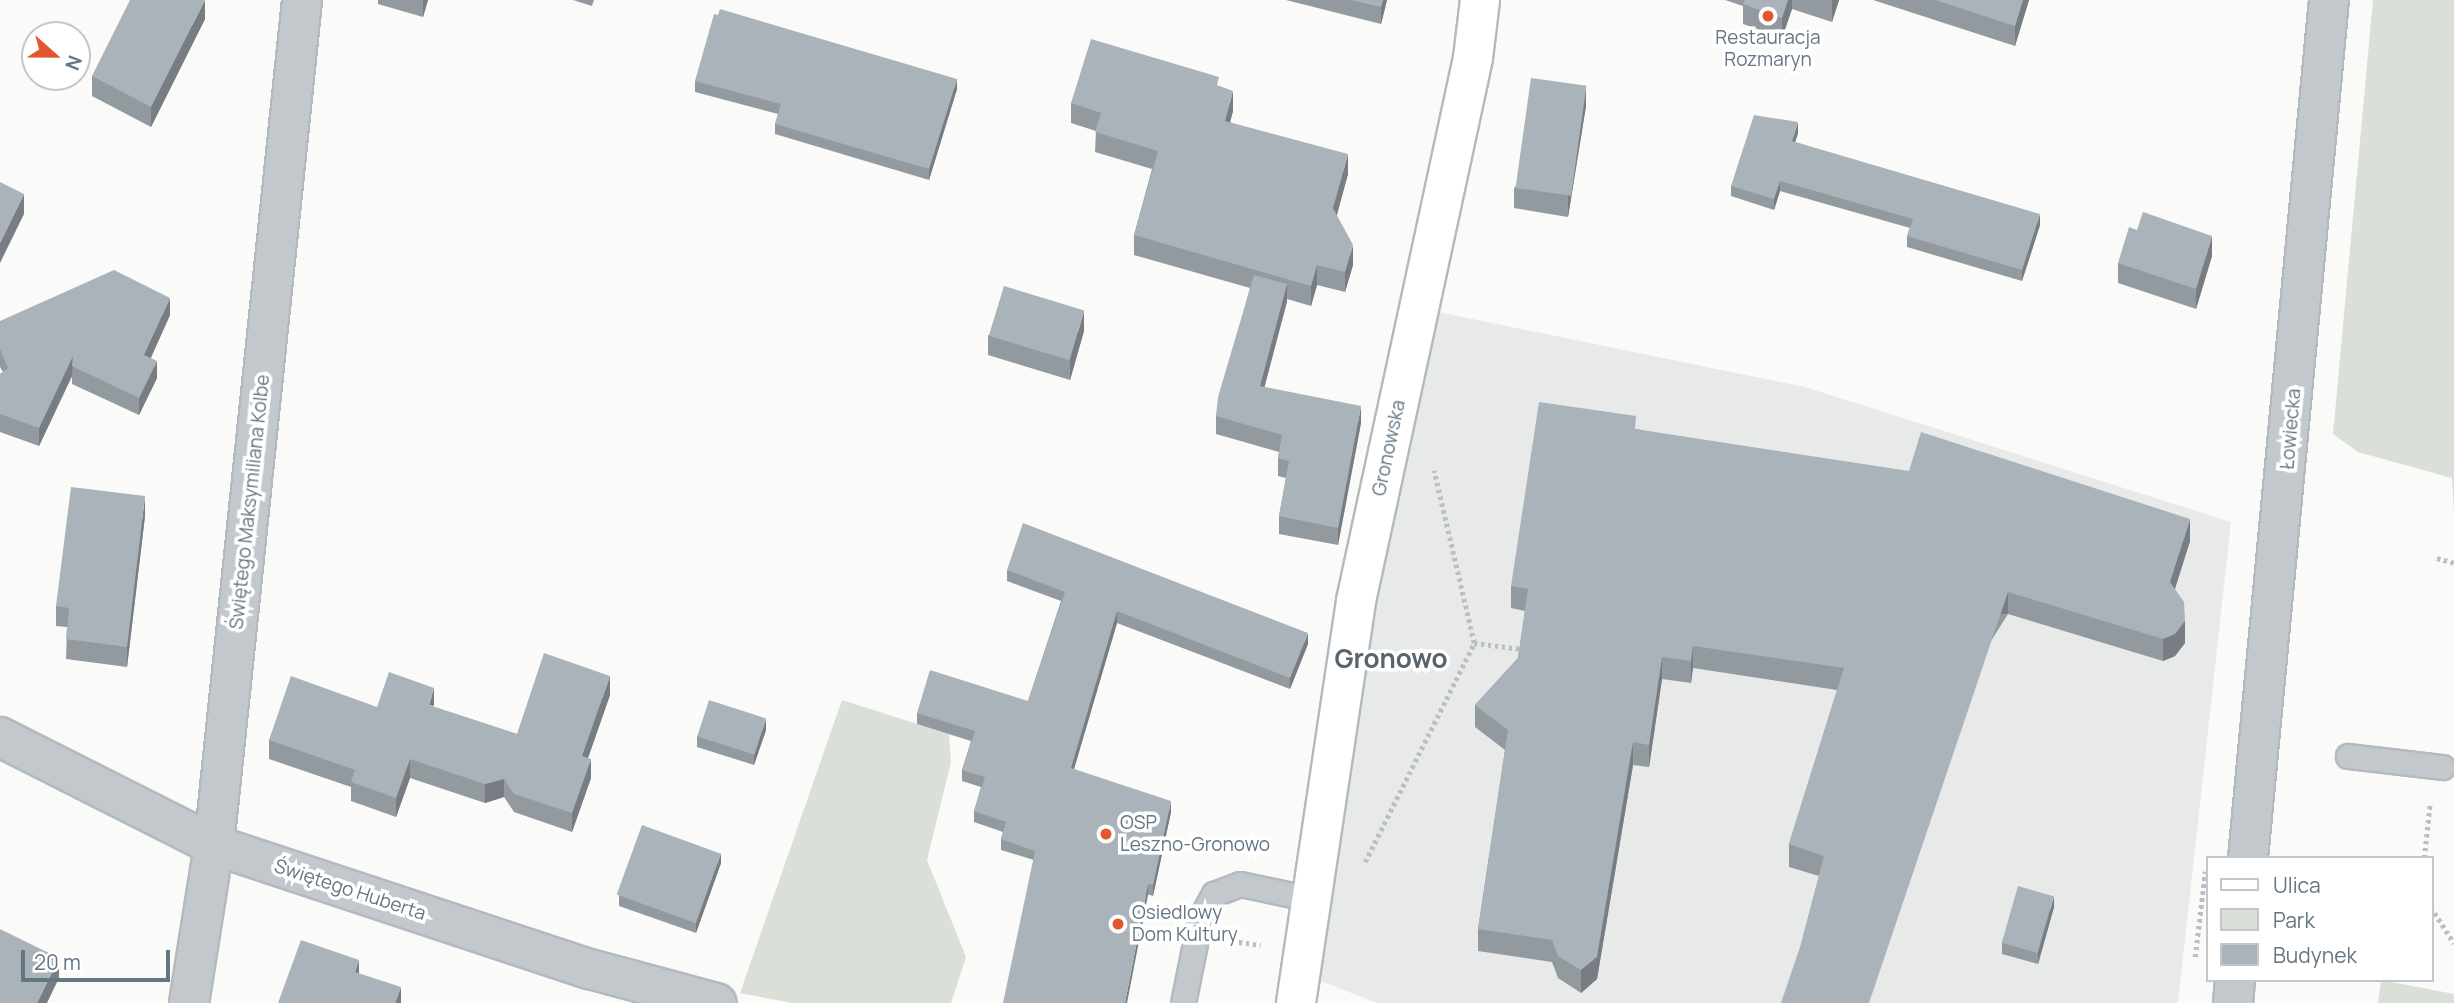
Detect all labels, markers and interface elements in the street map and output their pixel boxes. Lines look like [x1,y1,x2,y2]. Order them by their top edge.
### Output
marker: Restauracja Rozmaryn [1760,8,1776,24]
north arrow [21,21,91,91]
place label: Restauracja Rozmaryn [1715,27,1821,71]
text: N [59,52,88,74]
street label: Świętego Maksymiliana Kolbe [225,374,275,630]
street label: Łowiecka [2276,388,2306,470]
street label: Gronowska [1368,398,1410,498]
district label: Gronowo [1334,643,1448,675]
place label: OSP Leszno-Gronowo [1120,812,1270,856]
marker: OSP Leszno-Gronowo [1098,826,1114,842]
street label: Świętego Huberta [271,855,429,925]
legend [2206,856,2433,982]
text: Ulica [2273,871,2321,899]
place label: Osiedlowy Dom Kultury [1132,902,1238,946]
text: Park [2273,906,2315,934]
marker: Osiedlowy Dom Kultury [1110,916,1126,932]
scale bar [24,936,173,980]
text: Budynek [2273,941,2357,969]
text: 20 m [34,948,81,976]

